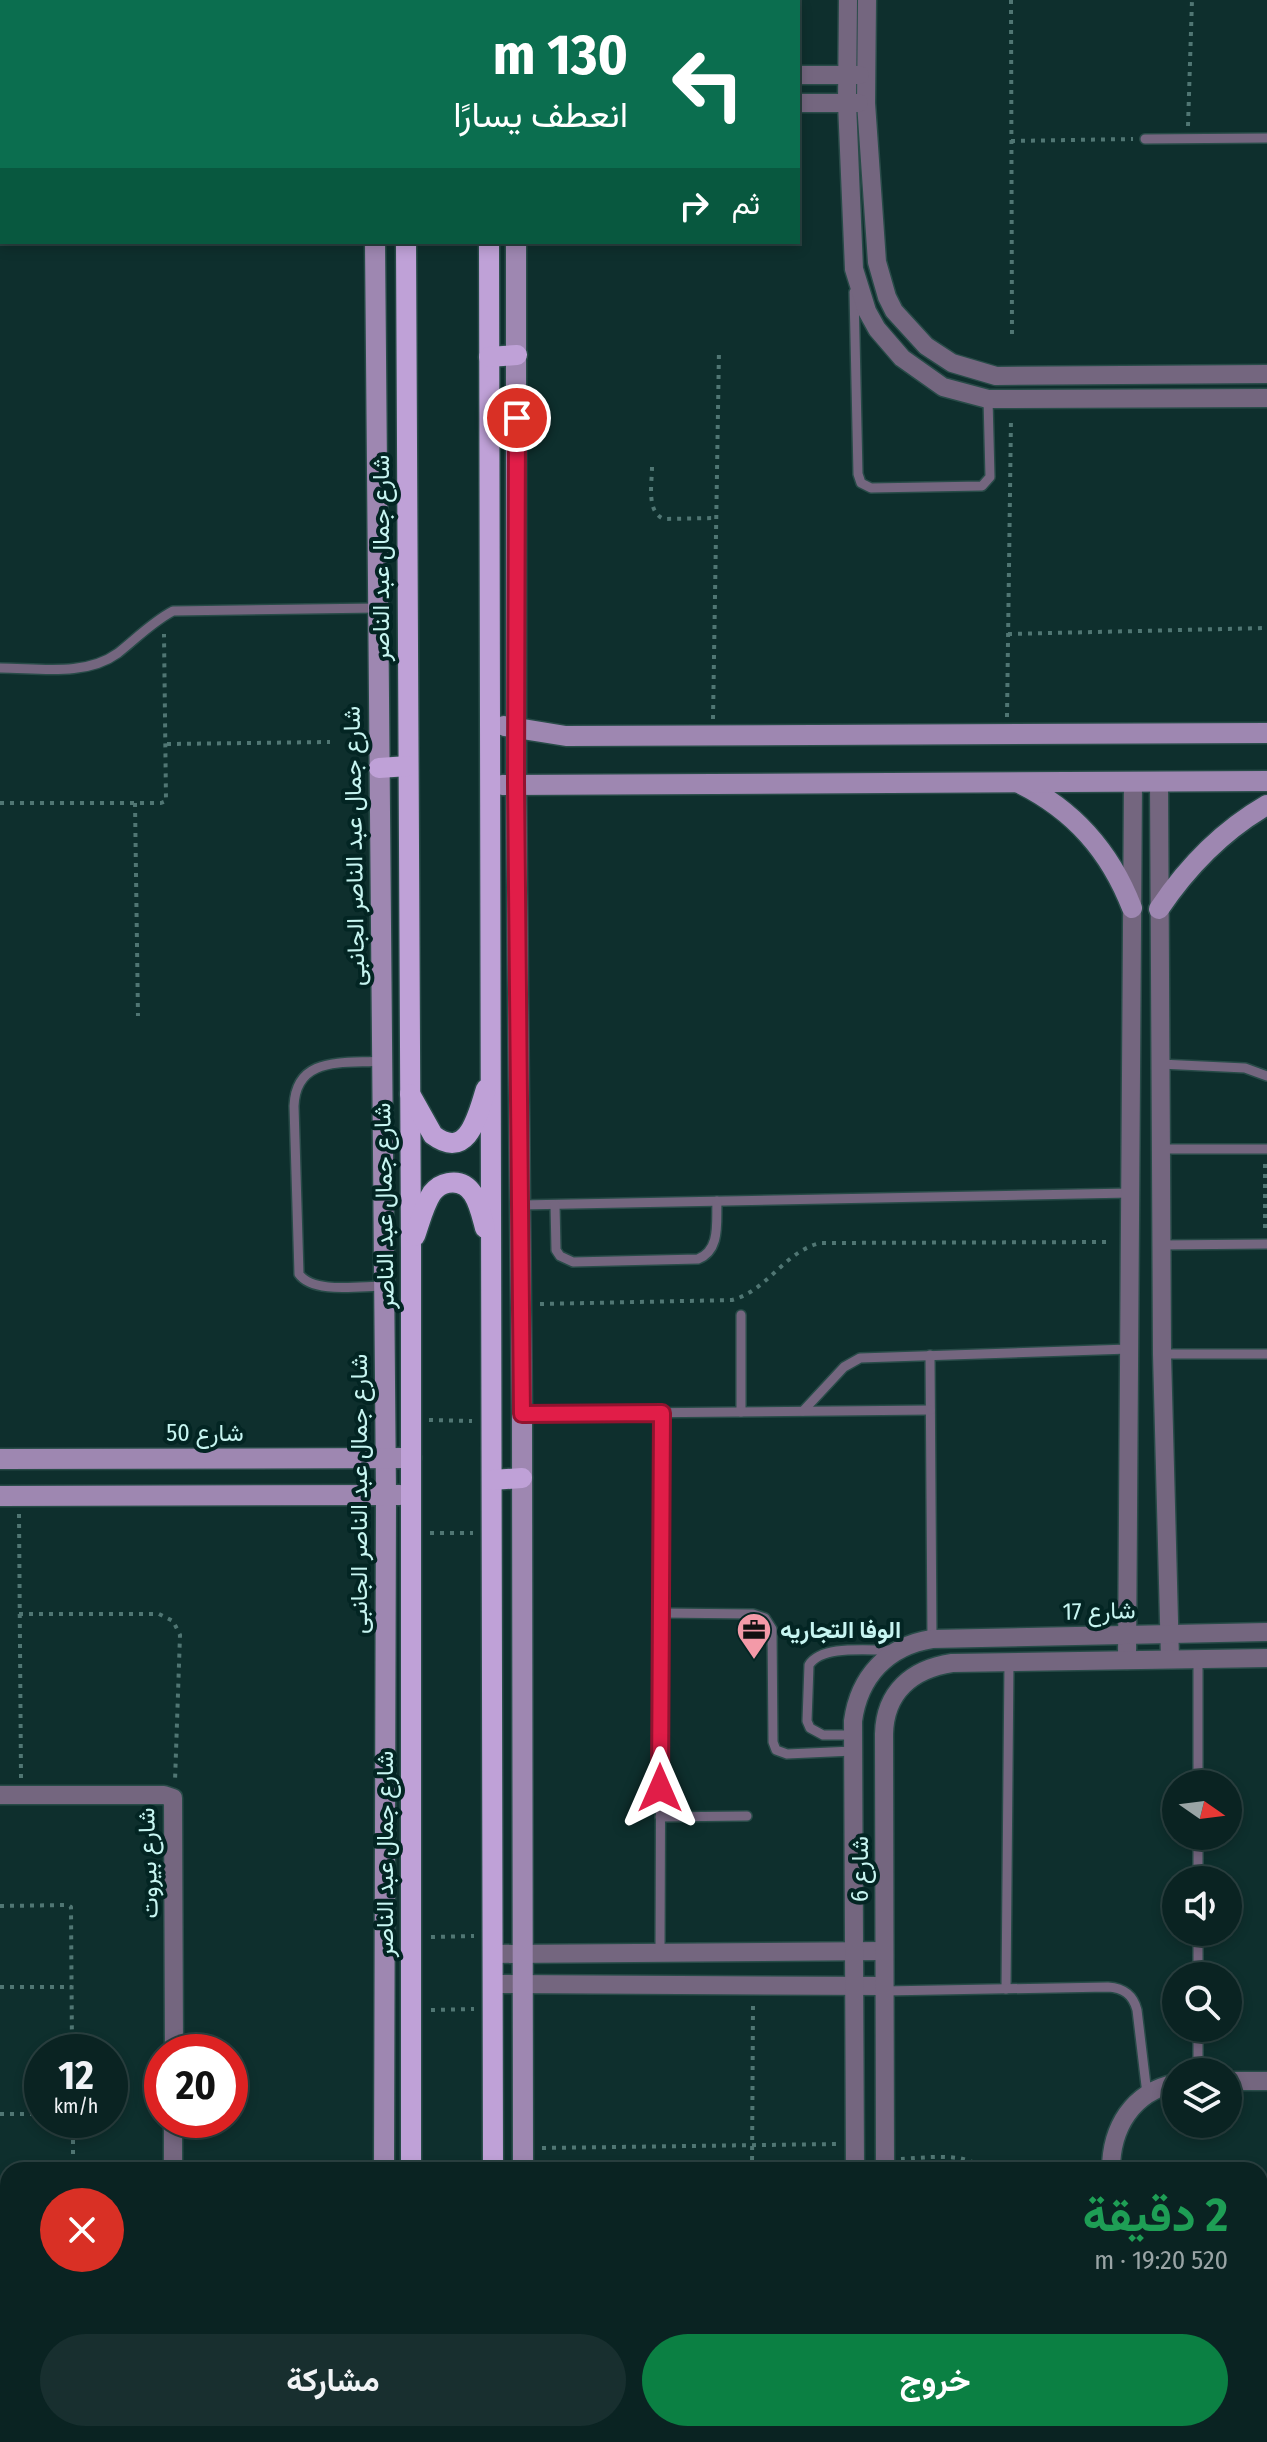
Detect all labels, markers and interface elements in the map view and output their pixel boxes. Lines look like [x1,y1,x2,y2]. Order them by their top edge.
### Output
text: 130 m [493,22,628,89]
icon: left [656,32,760,136]
text: انعطف يسارًا [453,93,628,137]
icon: right [672,184,716,228]
text: ثم [732,186,760,222]
pin [483,384,551,452]
icon: arrive [495,396,539,440]
street label: شارع جمال عبد الناصر [367,455,397,662]
street label: شارع جمال عبد الناصر الجانبى [338,706,372,986]
street label: شارع جمال عبد الناصر [368,1103,402,1310]
street label: شارع جمال عبد الناصر الجانبى [345,1354,375,1634]
street label: شارع 50 [166,1419,244,1449]
street label: شارع 17 [1062,1596,1136,1628]
office icon: الوفا التجاريه [735,1611,773,1661]
place label: الوفا التجاريه [780,1616,901,1645]
position arrow [618,1746,702,1830]
street label: شارع جمال عبد الناصر [371,1751,401,1958]
north arrow [1162,1770,1242,1850]
map controls [1162,1770,1242,2138]
street label: شارع بيروت [132,1807,166,1919]
street label: شارع 6 [846,1836,876,1902]
button: sound [1162,1866,1242,1946]
button: search [1162,1962,1242,2042]
speed limit sign: 20 [144,2034,248,2138]
text: 12 [58,2052,94,2100]
button: layers [1162,2058,1242,2138]
text: km/h [54,2094,98,2118]
text: 2 دقيقة [1083,2186,1228,2244]
button: close [40,2188,124,2272]
text: 520 m · 19:20 [1094,2245,1228,2276]
button: مشاركة [40,2334,626,2426]
button: خروج [642,2334,1228,2426]

